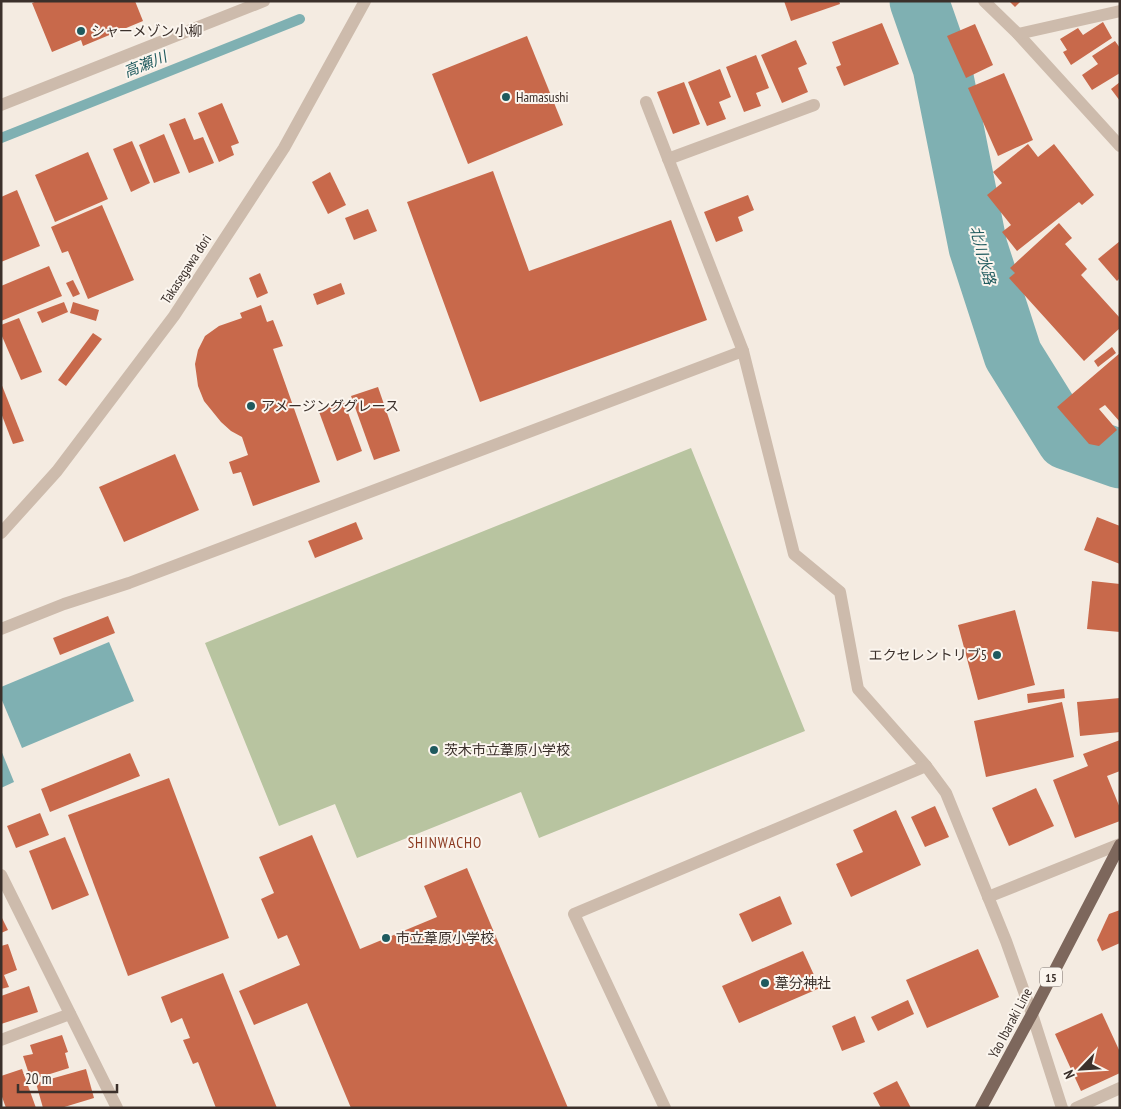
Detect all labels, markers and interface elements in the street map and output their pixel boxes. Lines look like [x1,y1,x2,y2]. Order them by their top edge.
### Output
place label: シャーメゾン小柳 [91,22,202,40]
marker: シャーメゾン小柳 [75,25,87,37]
water label: 高瀬川 [121,46,171,81]
place label: Hamasushi [516,88,569,106]
marker: Hamasushi [500,91,512,103]
water label: 北川水路 [966,224,1000,288]
street label: Takasegawa dori [157,231,215,307]
place label: アメージンググレース [261,397,399,415]
marker: アメージンググレース [245,400,257,412]
place label: エクセレントリブ5 [869,646,987,664]
marker: エクセレントリブ5 [991,649,1003,661]
place label: 茨木市立葦原小学校 [444,741,570,759]
marker: 茨木市立葦原小学校 [428,744,440,756]
district label: SHINWACHO [408,833,482,852]
place label: 市立葦原小学校 [396,929,494,947]
marker: 市立葦原小学校 [380,932,392,944]
road number: 15 [1040,968,1062,986]
place label: 葦分神社 [775,974,831,992]
marker: 葦分神社 [759,977,771,989]
street label: Yao Ibaraki Line [984,985,1036,1061]
north arrow [1056,1044,1106,1094]
scale bar [18,1062,116,1094]
text: N [1059,1067,1079,1082]
text: 20 m [25,1069,51,1088]

